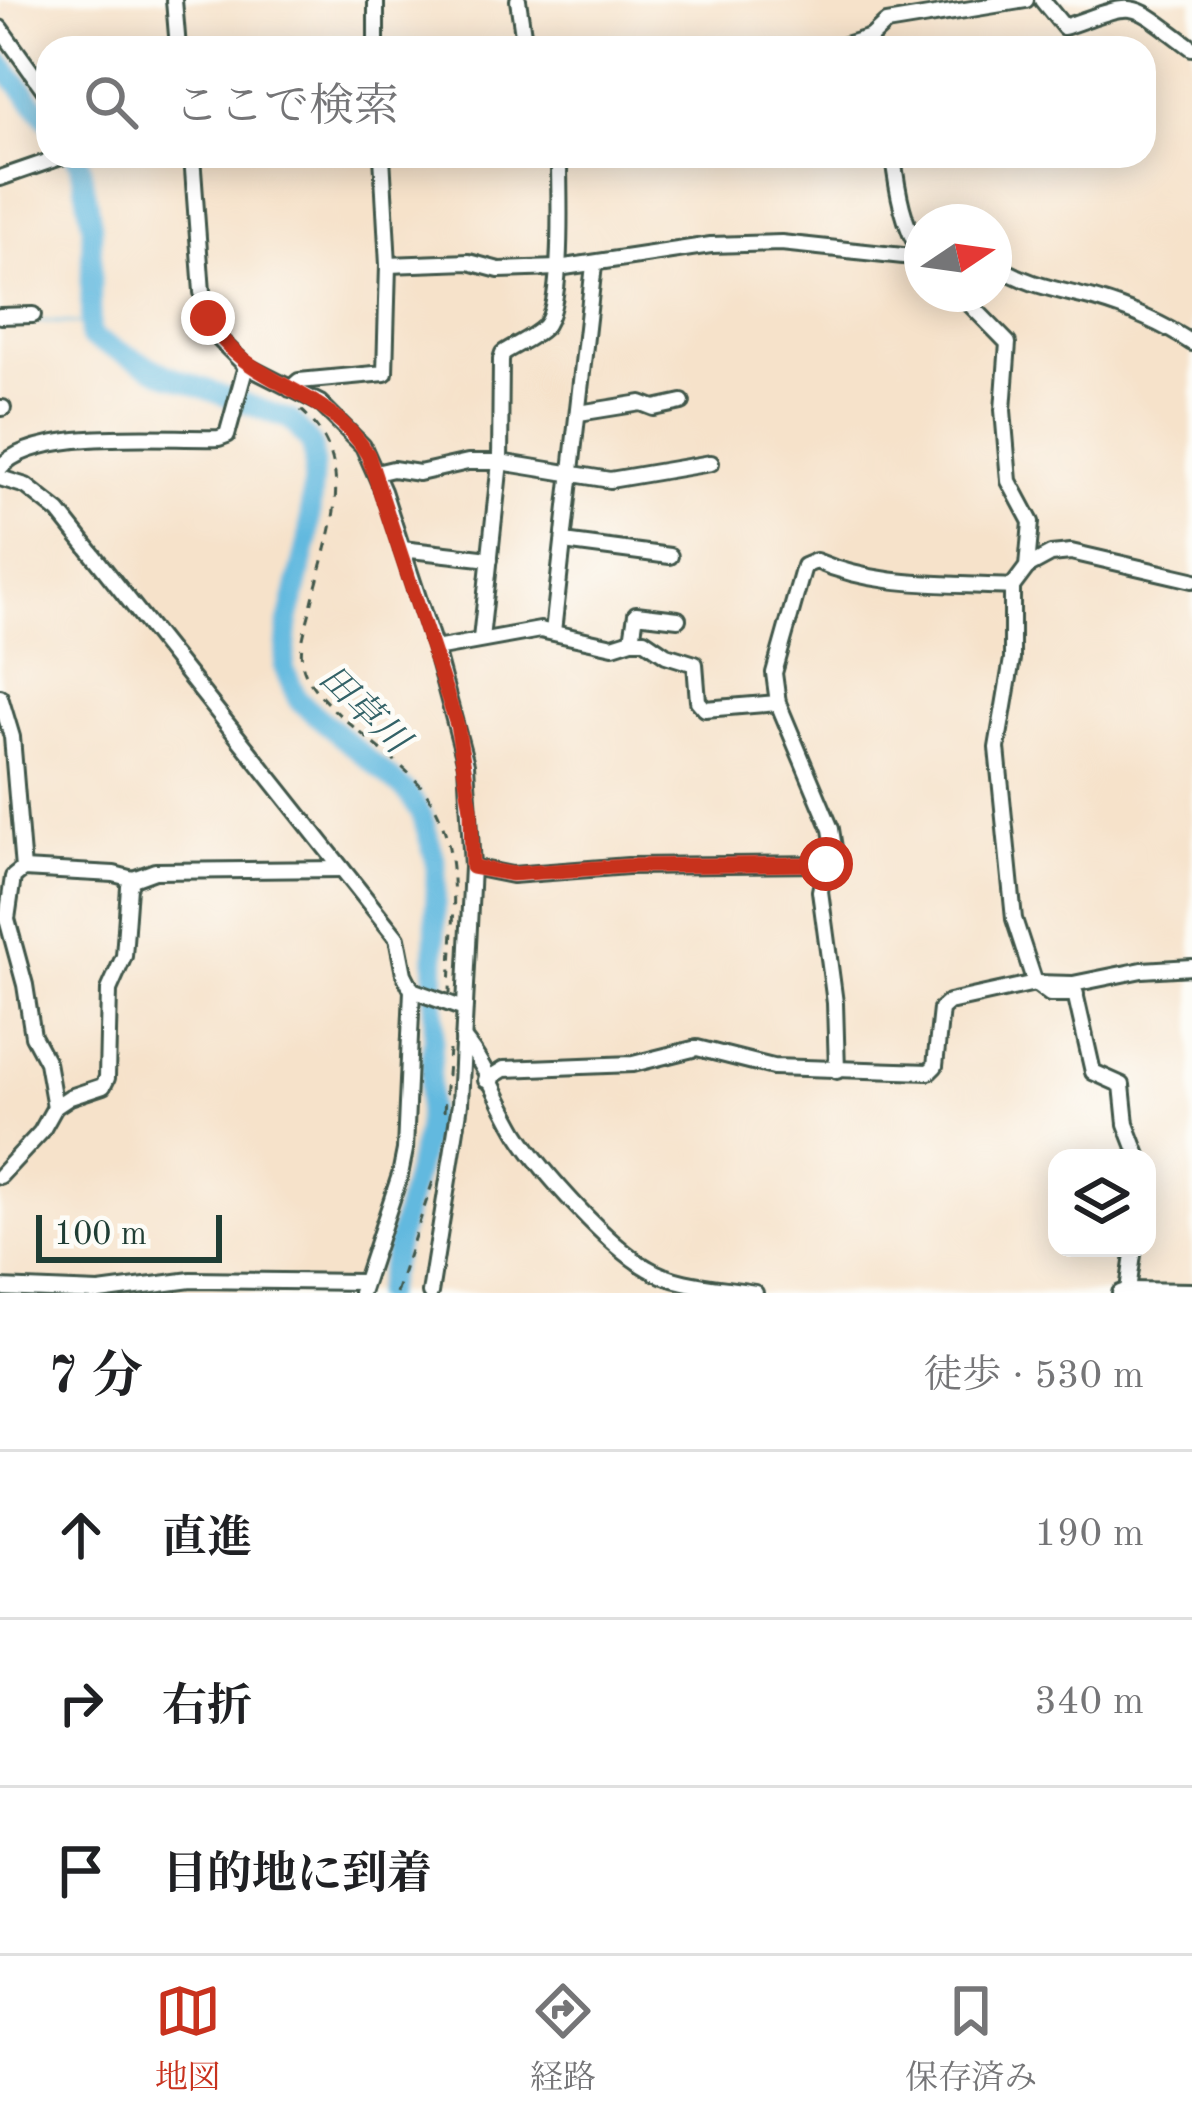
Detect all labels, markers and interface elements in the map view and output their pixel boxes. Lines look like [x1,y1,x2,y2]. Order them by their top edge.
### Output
search box [36,36,1156,168]
icon: search [78,69,144,135]
text: ここで検索 [174,86,399,131]
north arrow [904,204,1012,312]
route end [181,291,235,345]
water label: 田草川 [311,658,419,764]
route start [799,837,853,891]
map controls [1048,1149,1156,1257]
button: layers [1048,1149,1156,1257]
scale bar [36,1209,222,1262]
text: 100 m [54,1219,147,1252]
text: 7 分 [48,1353,143,1404]
text: 徒歩 · 530 m [923,1357,1144,1396]
icon: ahead [48,1502,114,1568]
text: 190 m [1034,1515,1144,1554]
text: 直進 [162,1518,252,1563]
icon: right [48,1670,114,1736]
text: 340 m [1034,1683,1144,1722]
text: 右折 [162,1686,252,1731]
icon: arrive [48,1838,114,1904]
text: 目的地に到着 [162,1854,432,1899]
tab: 地図 [155,1978,221,2100]
tab: 経路 [530,1978,596,2100]
tab: 保存済み [905,1978,1037,2100]

